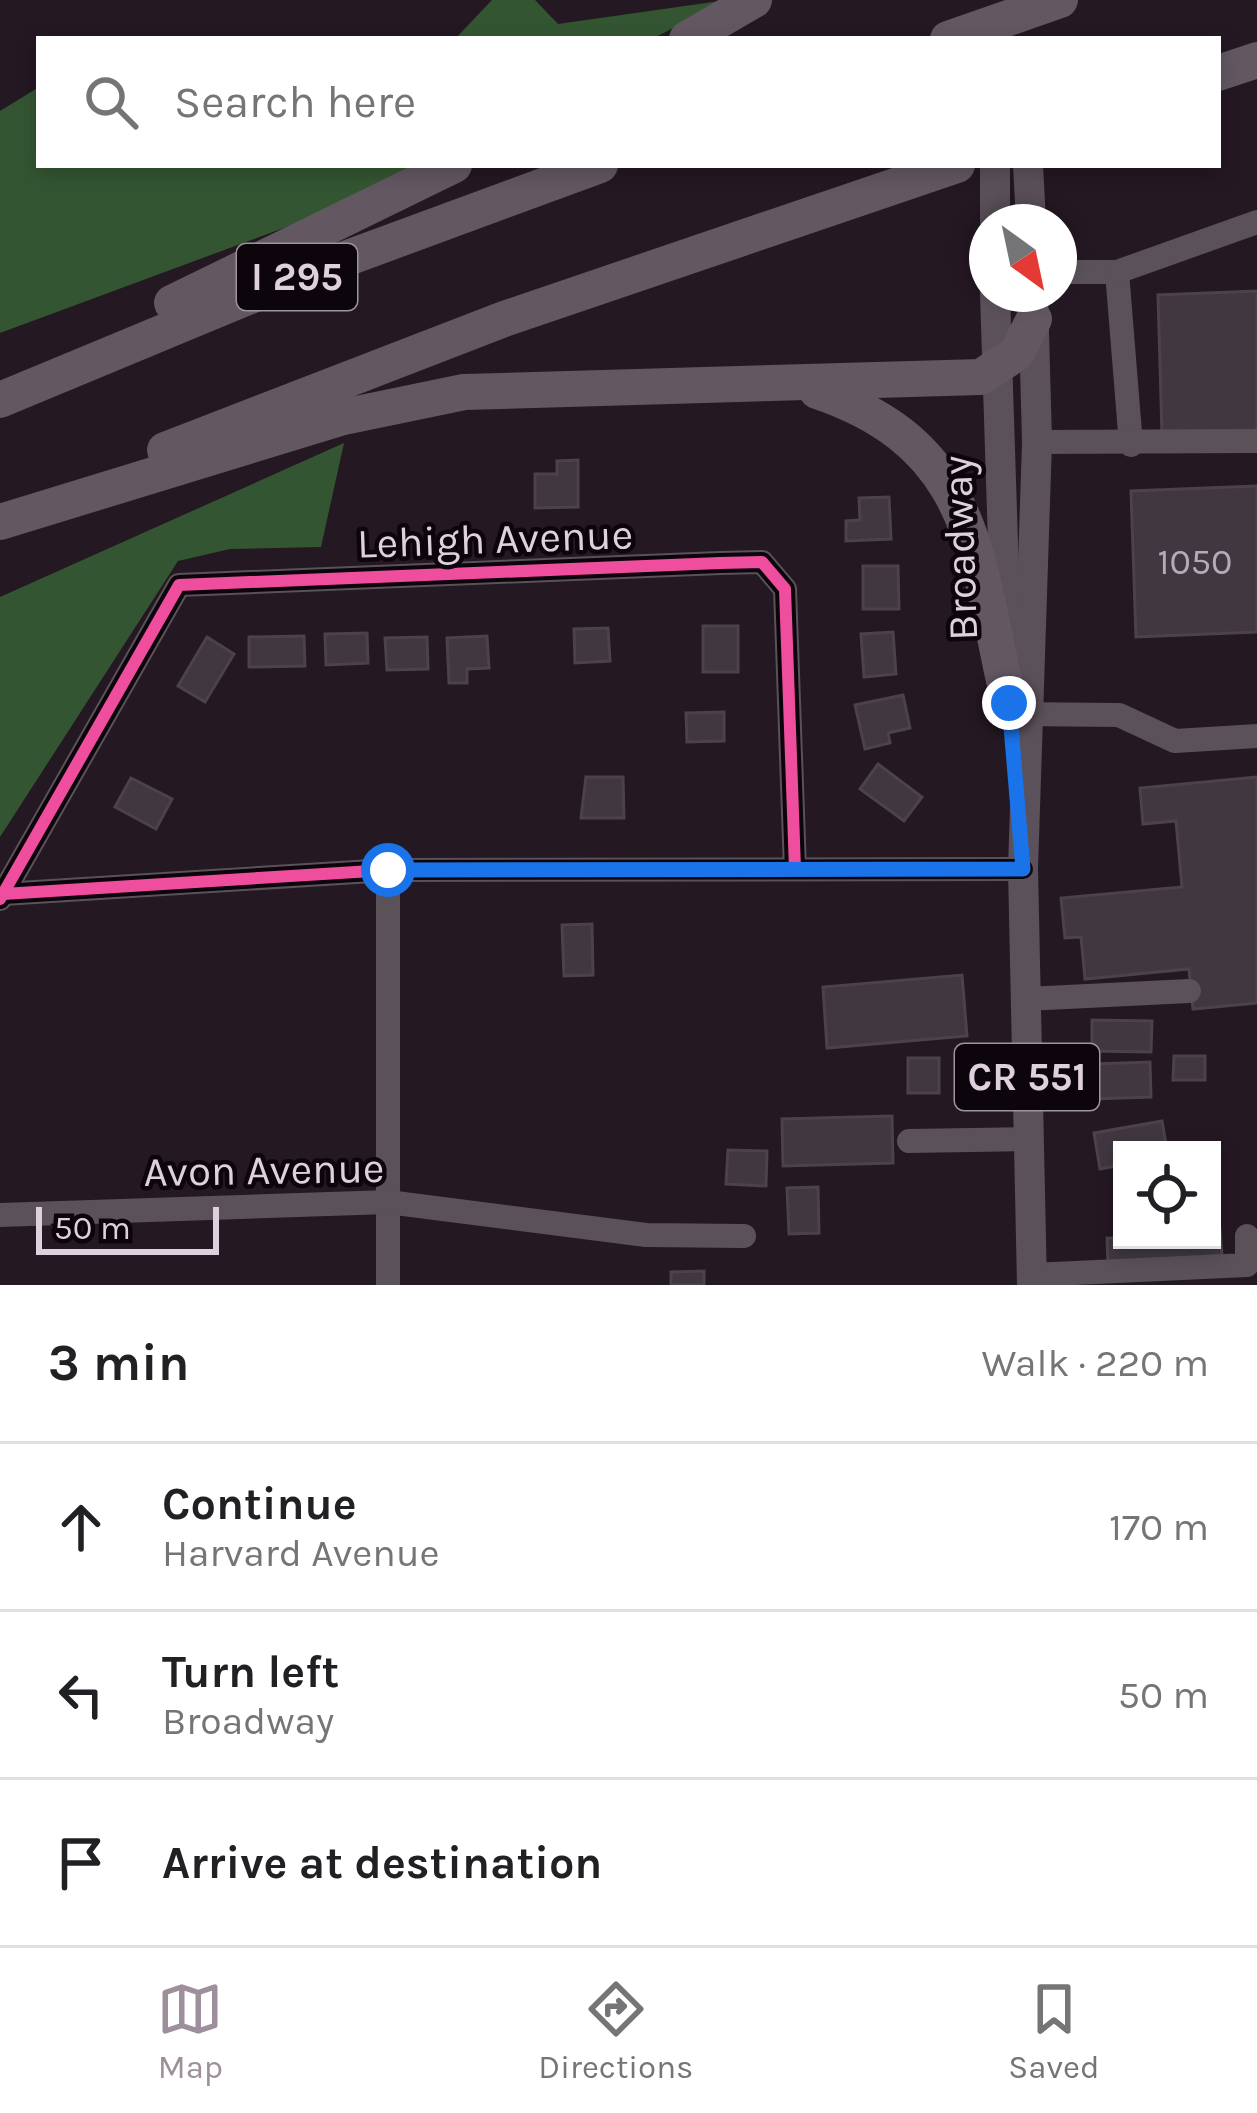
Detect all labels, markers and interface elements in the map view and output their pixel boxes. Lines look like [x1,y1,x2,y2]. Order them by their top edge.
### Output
search box [36,36,1221,168]
icon: search [78,69,144,135]
text: Search here [174,76,416,128]
north arrow [969,204,1077,312]
road number: I 295 [237,244,357,310]
street label: Broadway [932,455,988,641]
street label: Lehigh Avenue [356,509,634,569]
house number: 1050 [1158,541,1232,583]
route end [982,676,1036,730]
route start [361,843,415,897]
road number: CR 551 [955,1044,1099,1110]
map controls [1113,1141,1221,1249]
button: locate [1113,1141,1221,1249]
street label: Avon Avenue [143,1143,385,1197]
scale bar [36,1201,219,1254]
text: 50 m [54,1209,131,1247]
text: 3 min [48,1333,190,1393]
text: Walk · 220 m [981,1340,1209,1386]
text: Continue [162,1478,357,1530]
icon: ahead [48,1494,114,1560]
text: 170 m [1109,1504,1209,1550]
text: Harvard Avenue [162,1530,440,1576]
text: Turn left [162,1646,339,1698]
icon: left [48,1662,114,1728]
text: 50 m [1118,1672,1209,1718]
text: Broadway [162,1698,334,1744]
icon: arrive [48,1830,114,1896]
text: Arrive at destination [162,1837,602,1889]
tab: Map [157,1976,223,2086]
tab: Directions [538,1976,693,2086]
tab: Saved [1008,1976,1100,2086]

